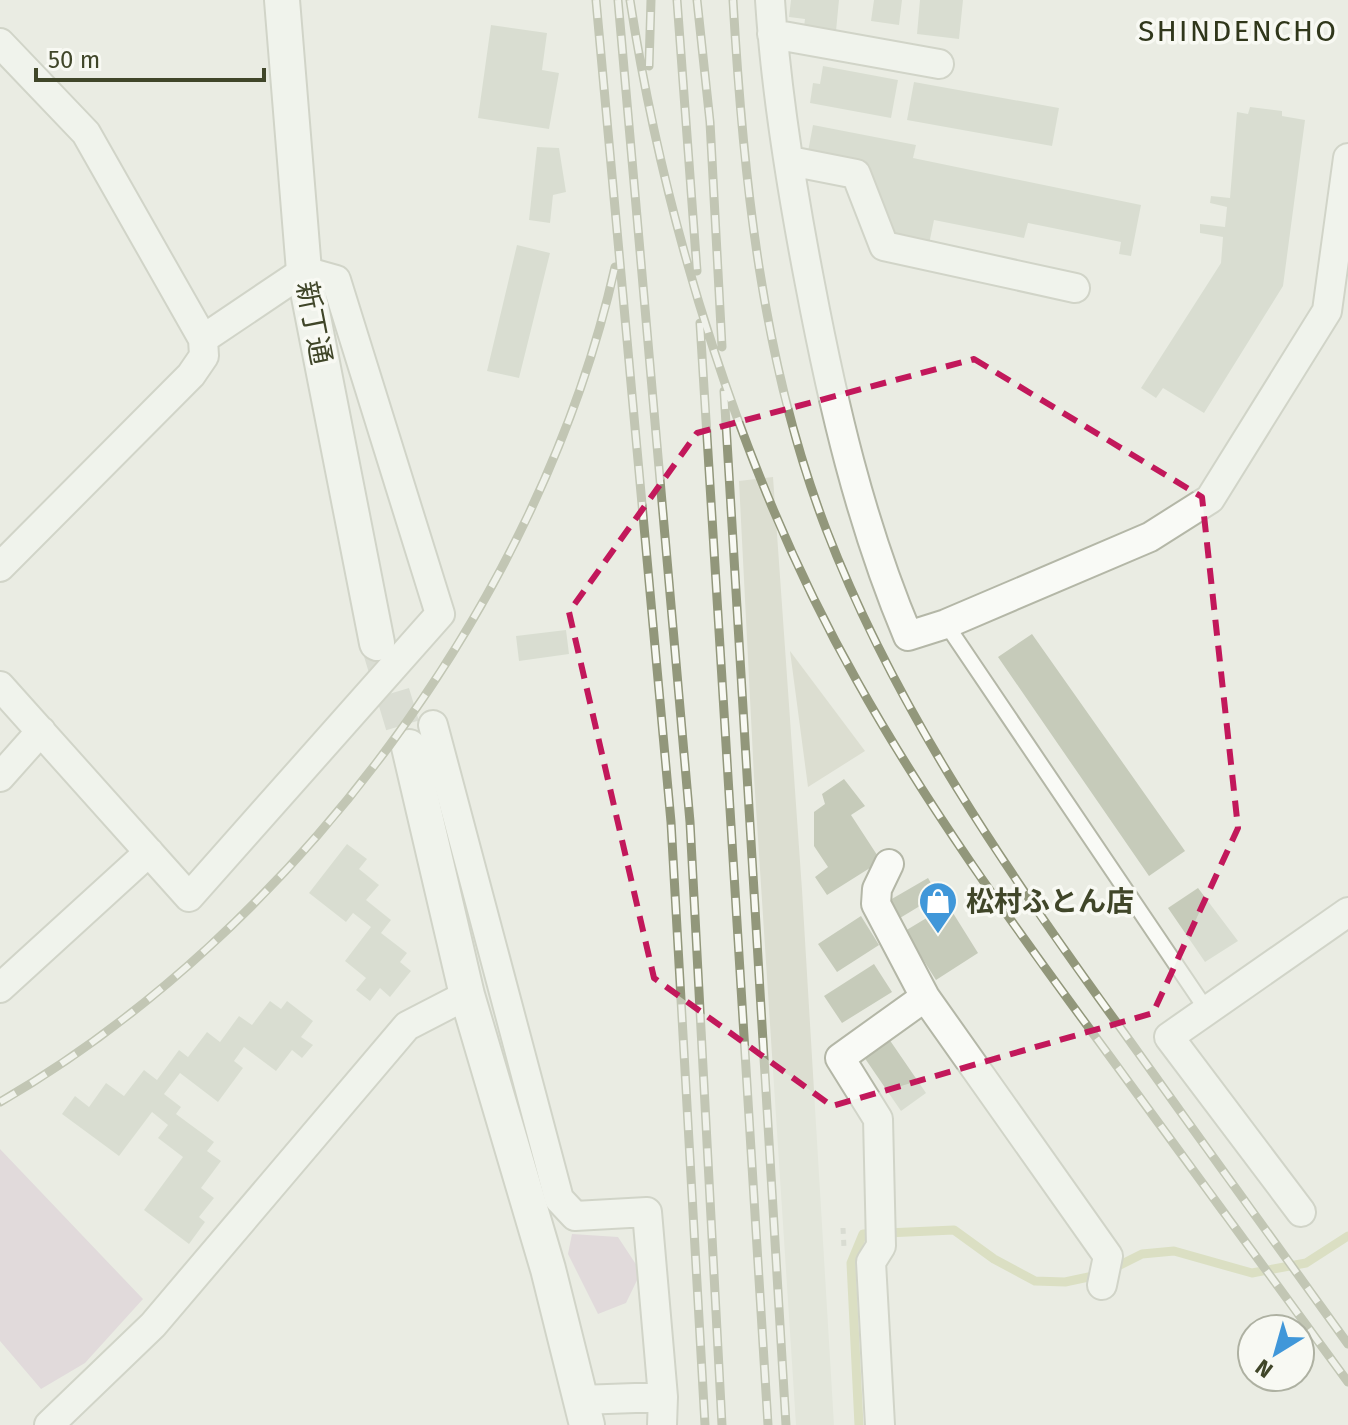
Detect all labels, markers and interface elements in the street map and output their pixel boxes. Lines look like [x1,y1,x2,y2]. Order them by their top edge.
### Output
district label: SHINDENCHO [1138,13,1338,49]
scale bar [36,32,264,82]
text: 50 m [48,46,100,74]
street label: 新丁通 [290,279,338,367]
shop icon: 松村ふとん店 [917,880,959,935]
place label: 松村ふとん店 [966,885,1134,918]
north arrow [1236,1313,1316,1393]
text: N [1250,1353,1278,1384]

